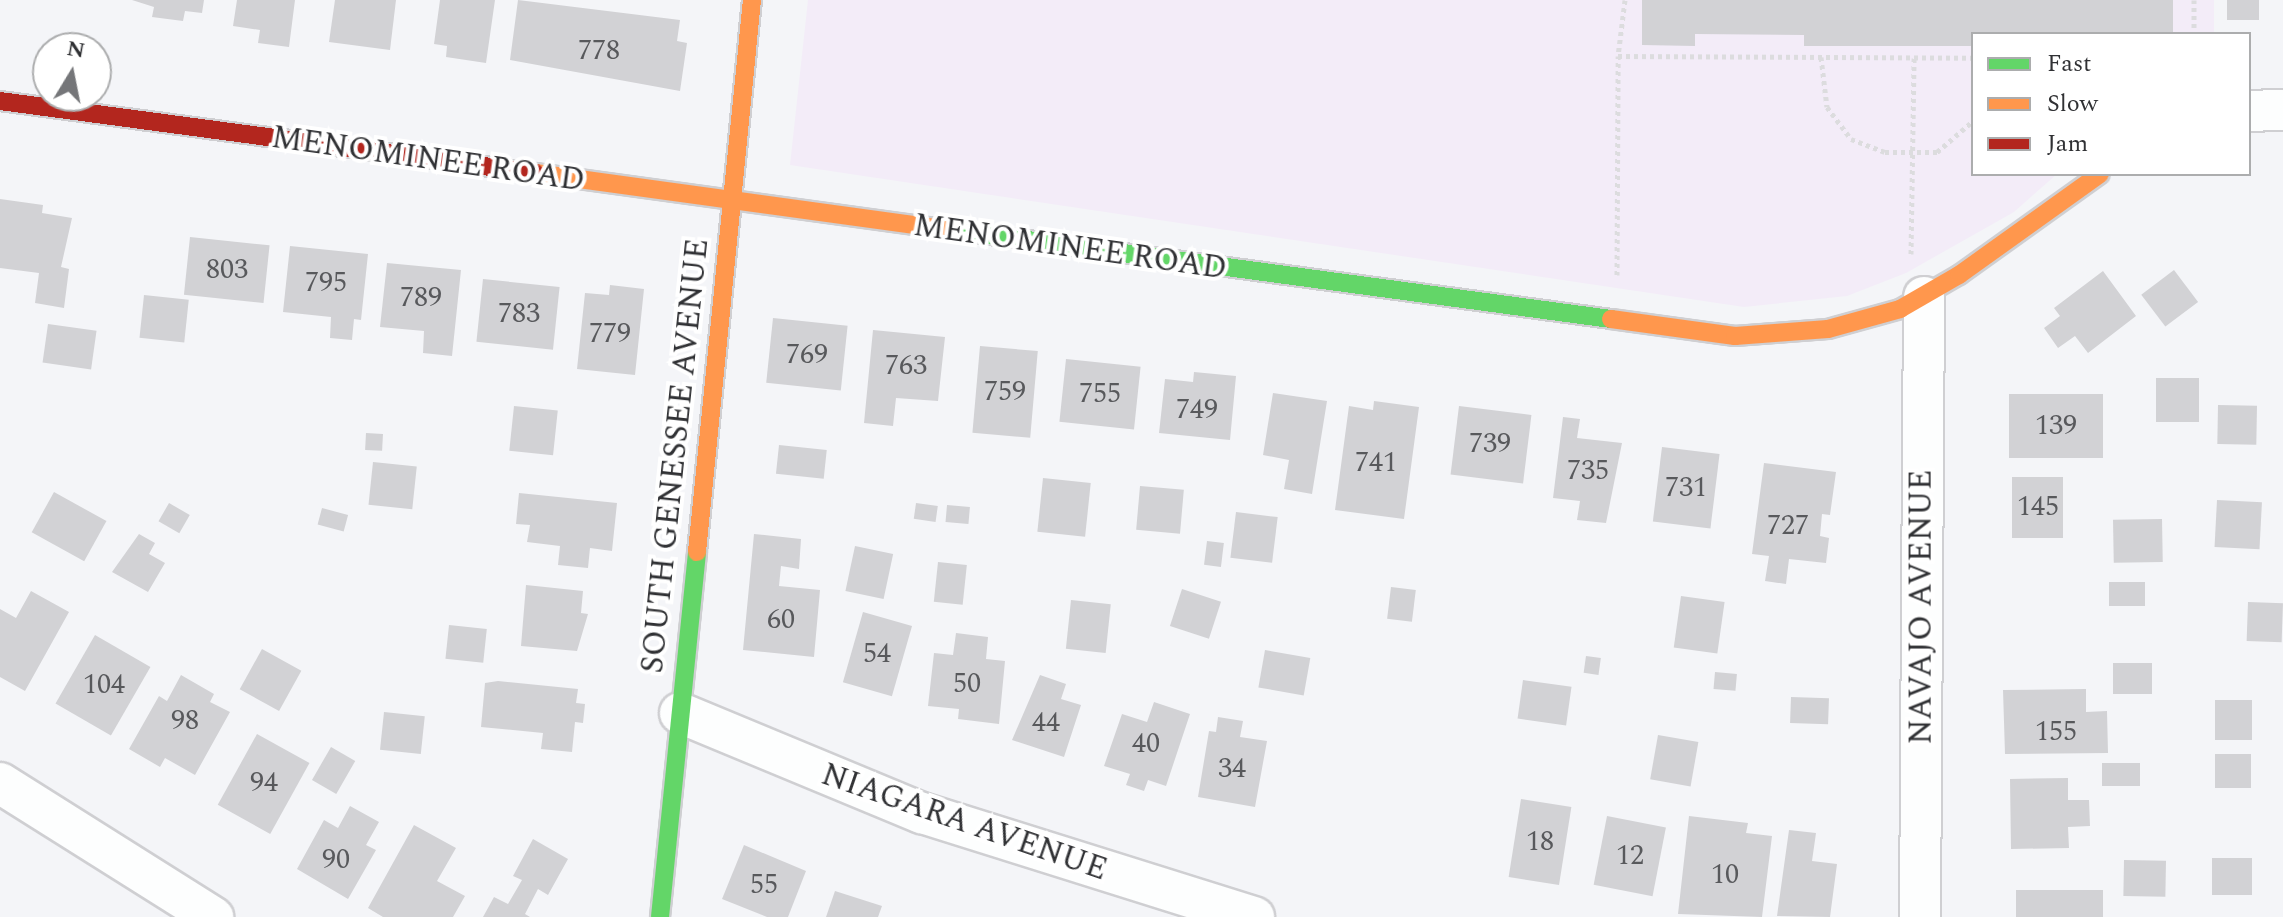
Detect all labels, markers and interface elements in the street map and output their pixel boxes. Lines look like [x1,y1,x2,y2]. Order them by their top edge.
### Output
north arrow [32,32,112,112]
text: N [64,32,88,68]
legend [1971,32,2251,176]
house number: 778 [578,34,620,68]
text: Fast [2047,46,2092,82]
text: Slow [2047,86,2098,122]
street label: MENOMINEE ROAD [269,119,587,201]
text: Jam [2047,126,2088,162]
street label: MENOMINEE ROAD [911,207,1229,289]
street label: SOUTH GENESSEE AVENUE [634,237,718,675]
house number: 803 [206,253,248,287]
house number: 795 [305,266,347,300]
house number: 789 [400,281,442,315]
house number: 783 [498,297,540,331]
house number: 779 [589,317,631,351]
house number: 769 [786,338,828,372]
house number: 763 [885,349,927,383]
house number: 759 [984,375,1026,409]
house number: 755 [1079,377,1121,411]
house number: 749 [1176,393,1218,427]
house number: 139 [2035,409,2077,443]
house number: 739 [1469,427,1511,461]
house number: 741 [1355,446,1397,480]
house number: 735 [1567,454,1609,488]
street label: NAVAJO AVENUE [1903,469,1941,745]
house number: 731 [1665,471,1707,505]
house number: 145 [2017,490,2059,524]
house number: 727 [1767,509,1809,543]
house number: 60 [767,603,795,637]
house number: 54 [863,637,891,671]
house number: 50 [953,667,981,701]
house number: 104 [83,668,125,702]
house number: 98 [171,704,199,738]
house number: 44 [1032,706,1060,740]
house number: 155 [2035,715,2077,749]
house number: 40 [1132,727,1160,761]
house number: 34 [1218,752,1246,786]
street label: NIAGARA AVENUE [816,756,1112,890]
house number: 94 [250,766,278,800]
house number: 18 [1526,825,1554,859]
house number: 12 [1616,839,1644,873]
house number: 90 [322,843,350,877]
house number: 10 [1711,858,1739,892]
house number: 55 [750,868,778,902]

